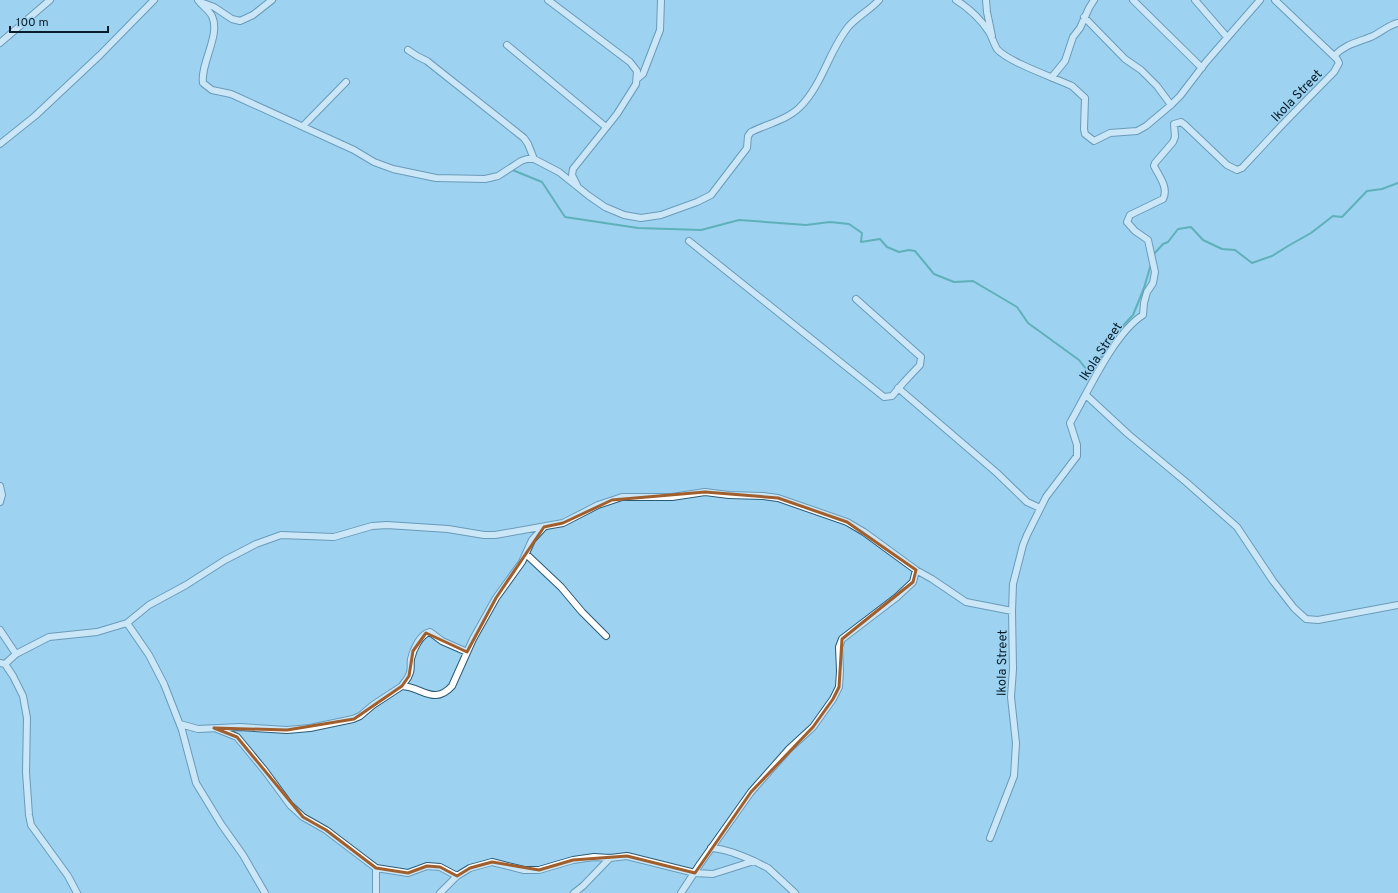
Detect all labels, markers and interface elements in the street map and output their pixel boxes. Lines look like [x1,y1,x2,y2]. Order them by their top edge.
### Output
scale bar [10,8,108,34]
text: 100 m [16,15,49,31]
street label: Ikola Street [1269,67,1326,126]
street label: Ikola Street [1077,320,1127,384]
street label: Ikola Street [994,630,1012,696]

